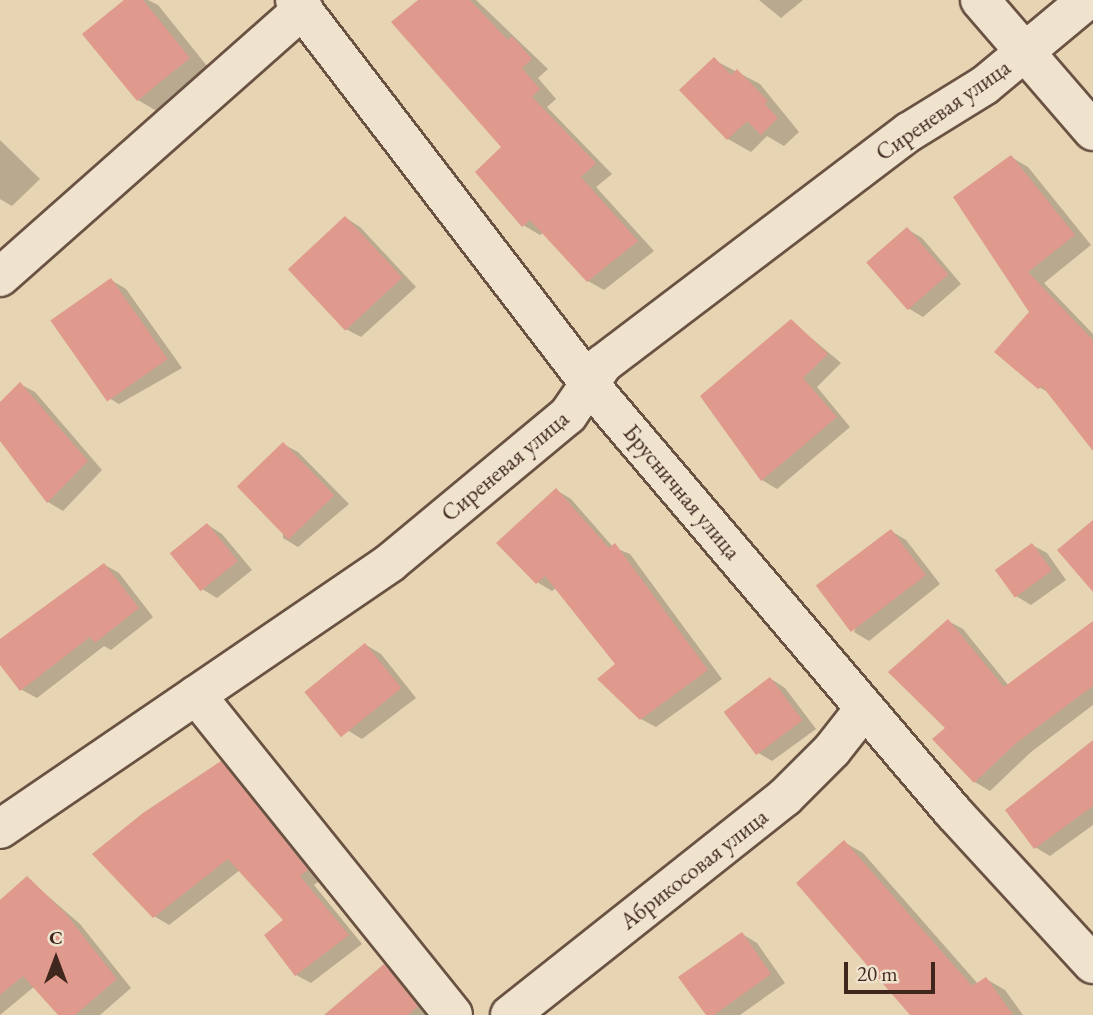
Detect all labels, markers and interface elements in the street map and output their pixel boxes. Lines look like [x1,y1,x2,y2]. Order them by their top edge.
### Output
street label: Сиреневая улица [870,53,1016,167]
street label: Сиреневая улица [436,405,574,527]
street label: Брусничная улица [618,419,746,565]
street label: Абрикосовая улица [615,803,773,935]
north arrow [21,924,91,994]
text: С [49,925,63,950]
scale bar [848,948,939,992]
text: 20 m [857,960,898,987]

